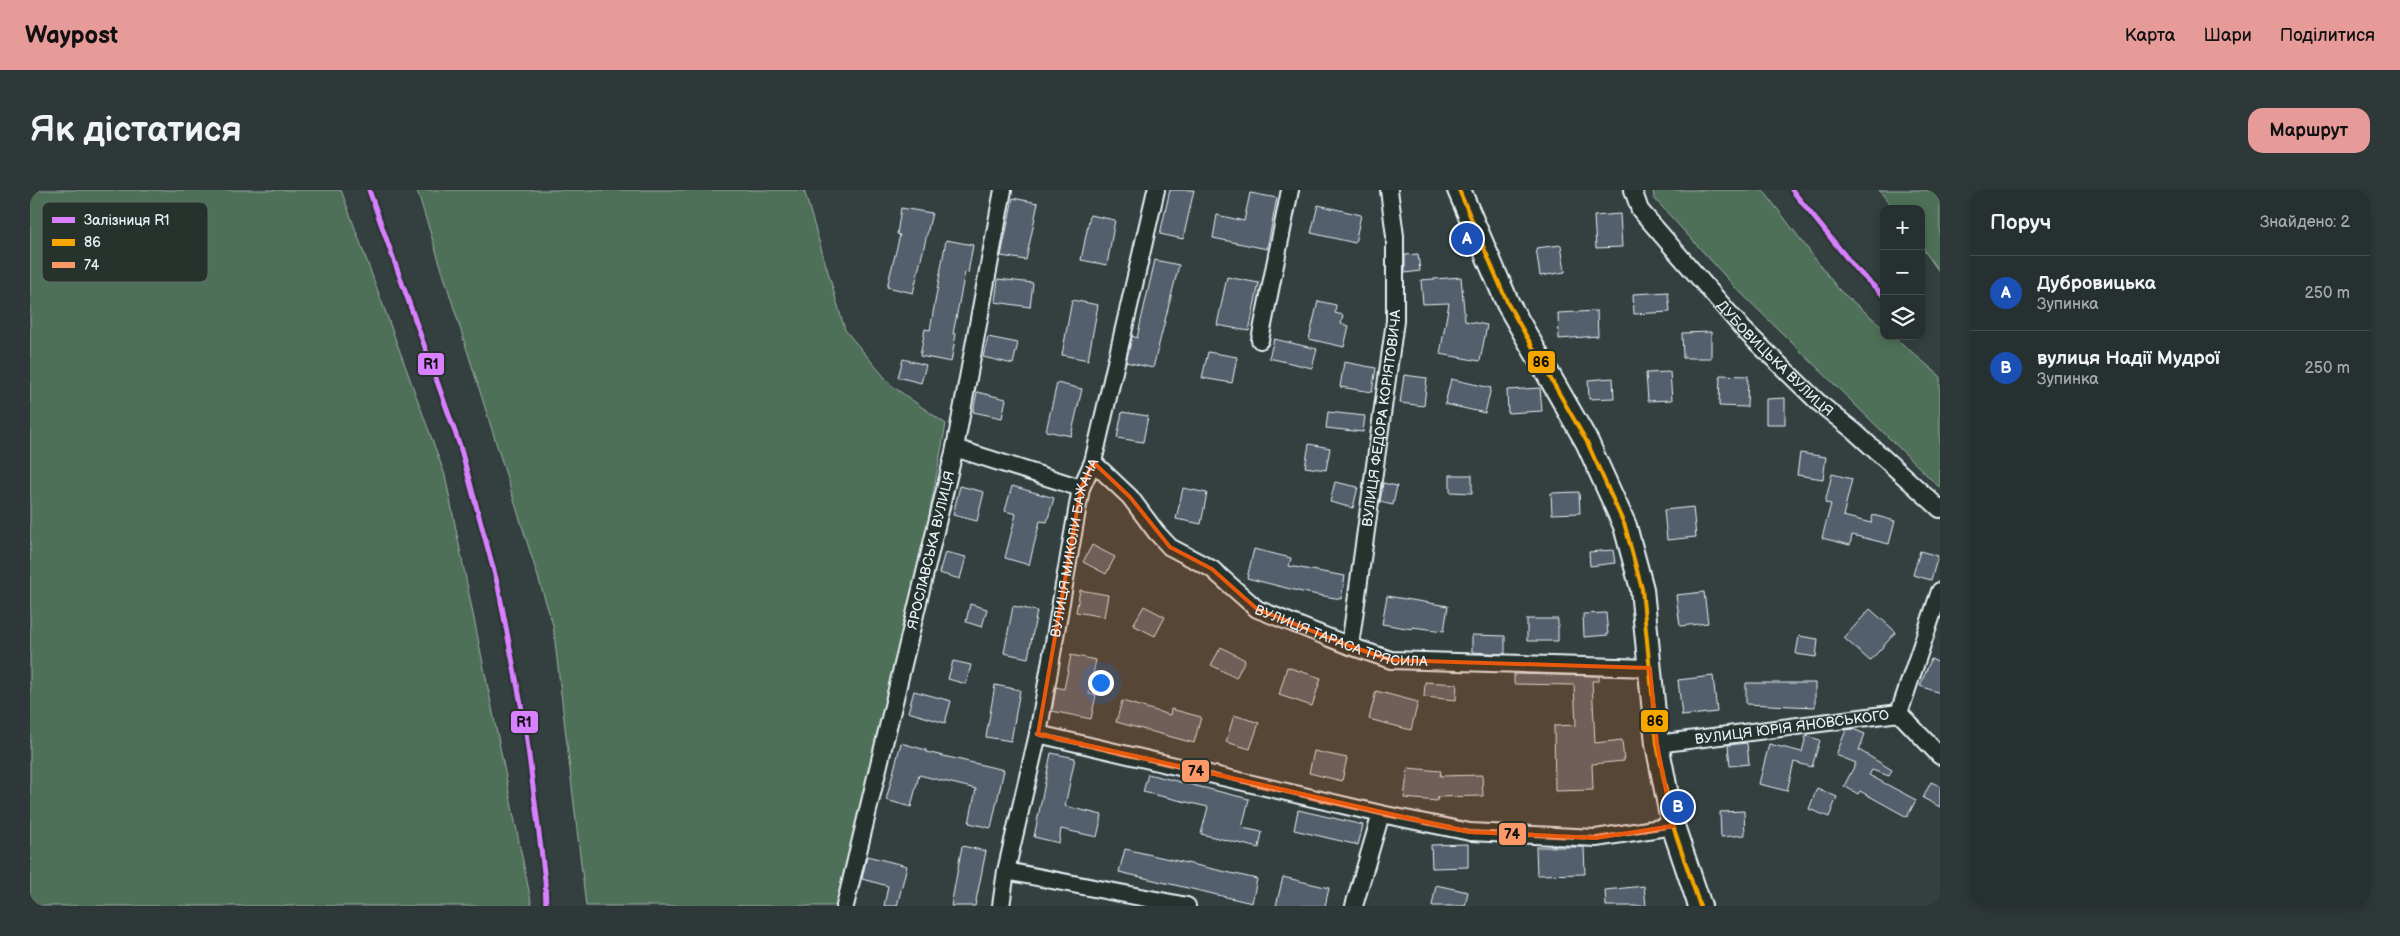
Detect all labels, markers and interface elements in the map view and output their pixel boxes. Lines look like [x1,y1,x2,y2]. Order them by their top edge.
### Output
text: Waypost [25,21,118,50]
text: Карта [2125,25,2175,46]
text: Шари [2203,25,2252,46]
text: Поділитися [2280,25,2375,46]
button: Маршрут [2248,108,2370,153]
text: Як дістатися [30,109,242,152]
legend [42,202,208,282]
map controls [1880,205,1925,340]
button: + [1880,205,1925,250]
text: Поруч [1990,210,2051,235]
text: Залізниця R1 [84,212,170,229]
text: Знайдено: 2 [2260,213,2350,232]
pin: A [1451,220,1483,258]
text: 86 [84,234,101,251]
button: − [1880,250,1925,295]
text: 74 [84,257,100,274]
text: Дубровицька [2037,272,2156,295]
text: A [2001,284,2011,303]
text: 250 m [2304,284,2350,303]
button: layers [1880,295,1925,340]
text: Зупинка [2037,295,2099,314]
street label: ДУБОВИЦЬКА ВУЛИЦЯ [1714,297,1837,420]
street label: ВУЛИЦЯ ФЕДОРА КОРІЯТОВИЧА [1358,309,1404,528]
text: вулиця Надії Мудрої [2037,347,2220,370]
line badge: 86 [1527,350,1556,374]
line badge: R1 [417,352,445,376]
text: 86 [1533,354,1549,371]
text: R1 [423,356,439,373]
text: B [2000,359,2012,378]
text: 250 m [2304,359,2350,378]
text: Зупинка [2037,370,2099,389]
street label: ВУЛИЦЯ МИКОЛИ БАЖАНА [1047,455,1102,639]
street label: ЯРОСЛАВСЬКА ВУЛИЦЯ [903,469,958,631]
street label: ВУЛИЦЯ ТАРАСА ТРЯСИЛА [1253,601,1428,670]
your location [1088,670,1114,696]
street label: ВУЛИЦЯ ЮРІЯ ЯНОВСЬКОГО [1694,706,1890,748]
line badge: 86 [1640,709,1669,733]
line badge: R1 [510,710,539,734]
text: 86 [1647,713,1663,730]
text: R1 [516,714,532,731]
line badge: 74 [1181,759,1210,783]
text: 74 [1188,763,1205,780]
pin: B [1662,788,1694,826]
line badge: 74 [1498,822,1527,846]
text: 74 [1504,826,1521,843]

